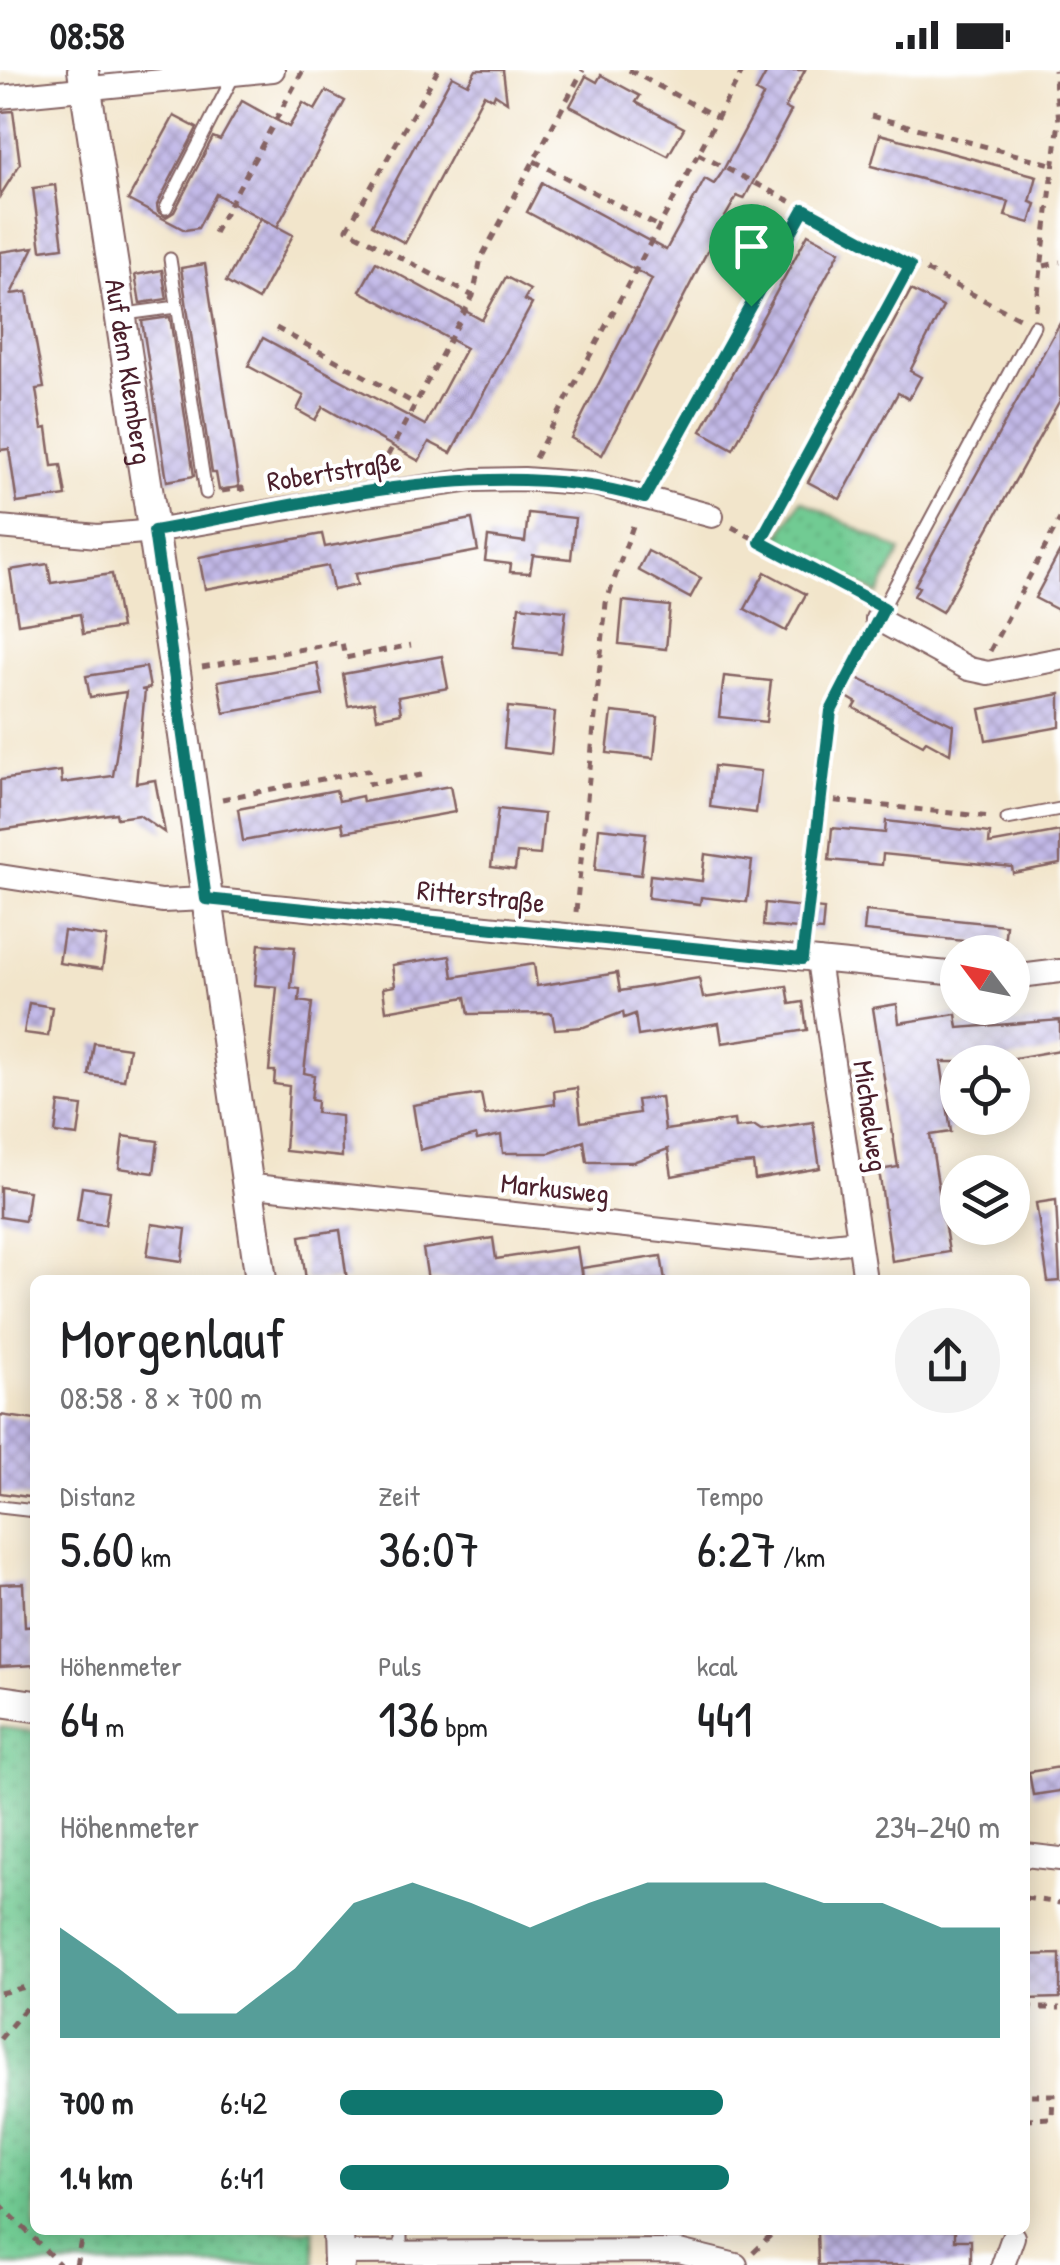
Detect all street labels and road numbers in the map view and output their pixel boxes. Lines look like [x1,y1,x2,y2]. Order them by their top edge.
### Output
street label: Auf dem Klemberg [96,276,162,467]
street label: Robertstraße [264,442,404,500]
street label: Ritterstraße [415,870,547,922]
street label: Michaelweg [844,1058,898,1174]
street label: Markusweg [499,1163,611,1213]

